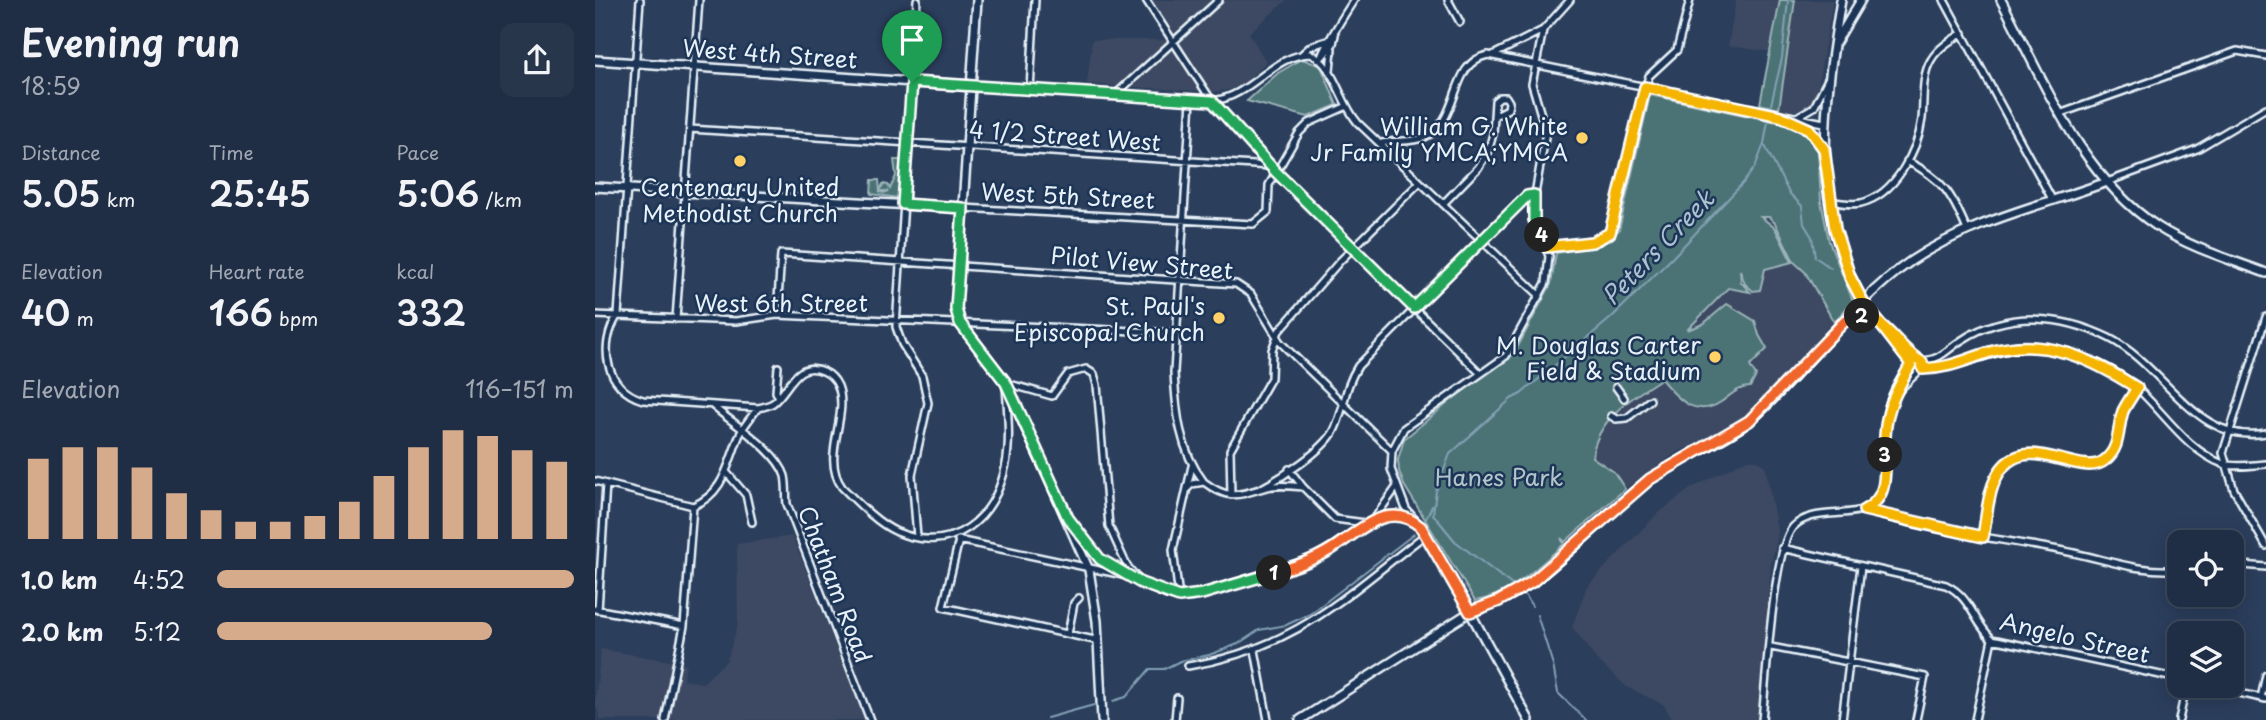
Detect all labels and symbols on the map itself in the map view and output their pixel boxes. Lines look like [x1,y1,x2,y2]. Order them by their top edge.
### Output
pin [882,10,942,82]
street label: West 4th Street [681,29,859,77]
place label: William G. White Jr Family YMCA;YMCA [1310,108,1568,169]
street label: 4 1/2 Street West [968,111,1162,159]
marker: William G. White Jr Family YMCA;YMCA [1574,130,1590,146]
marker: Centenary United Methodist Church [732,153,748,169]
place label: Centenary United Methodist Church [641,169,839,230]
street label: West 5th Street [980,173,1156,217]
water label: Peters Creek [1592,180,1722,313]
pin: 4 [1525,218,1559,252]
street label: Pilot View Street [1049,237,1235,287]
street label: West 6th Street [694,285,868,320]
place label: St. Paul's Episcopal Church [1014,288,1205,349]
pin: 2 [1845,298,1879,334]
marker: St. Paul's Episcopal Church [1211,310,1227,326]
place label: M. Douglas Carter Field & Stadium [1496,327,1701,388]
marker: M. Douglas Carter Field & Stadium [1707,349,1723,365]
pin: 3 [1867,438,1903,472]
park label: Hanes Park [1435,459,1563,494]
street label: Chatham Road [790,500,882,668]
pin: 1 [1257,556,1291,590]
street label: Angelo Street [1997,603,2153,671]

